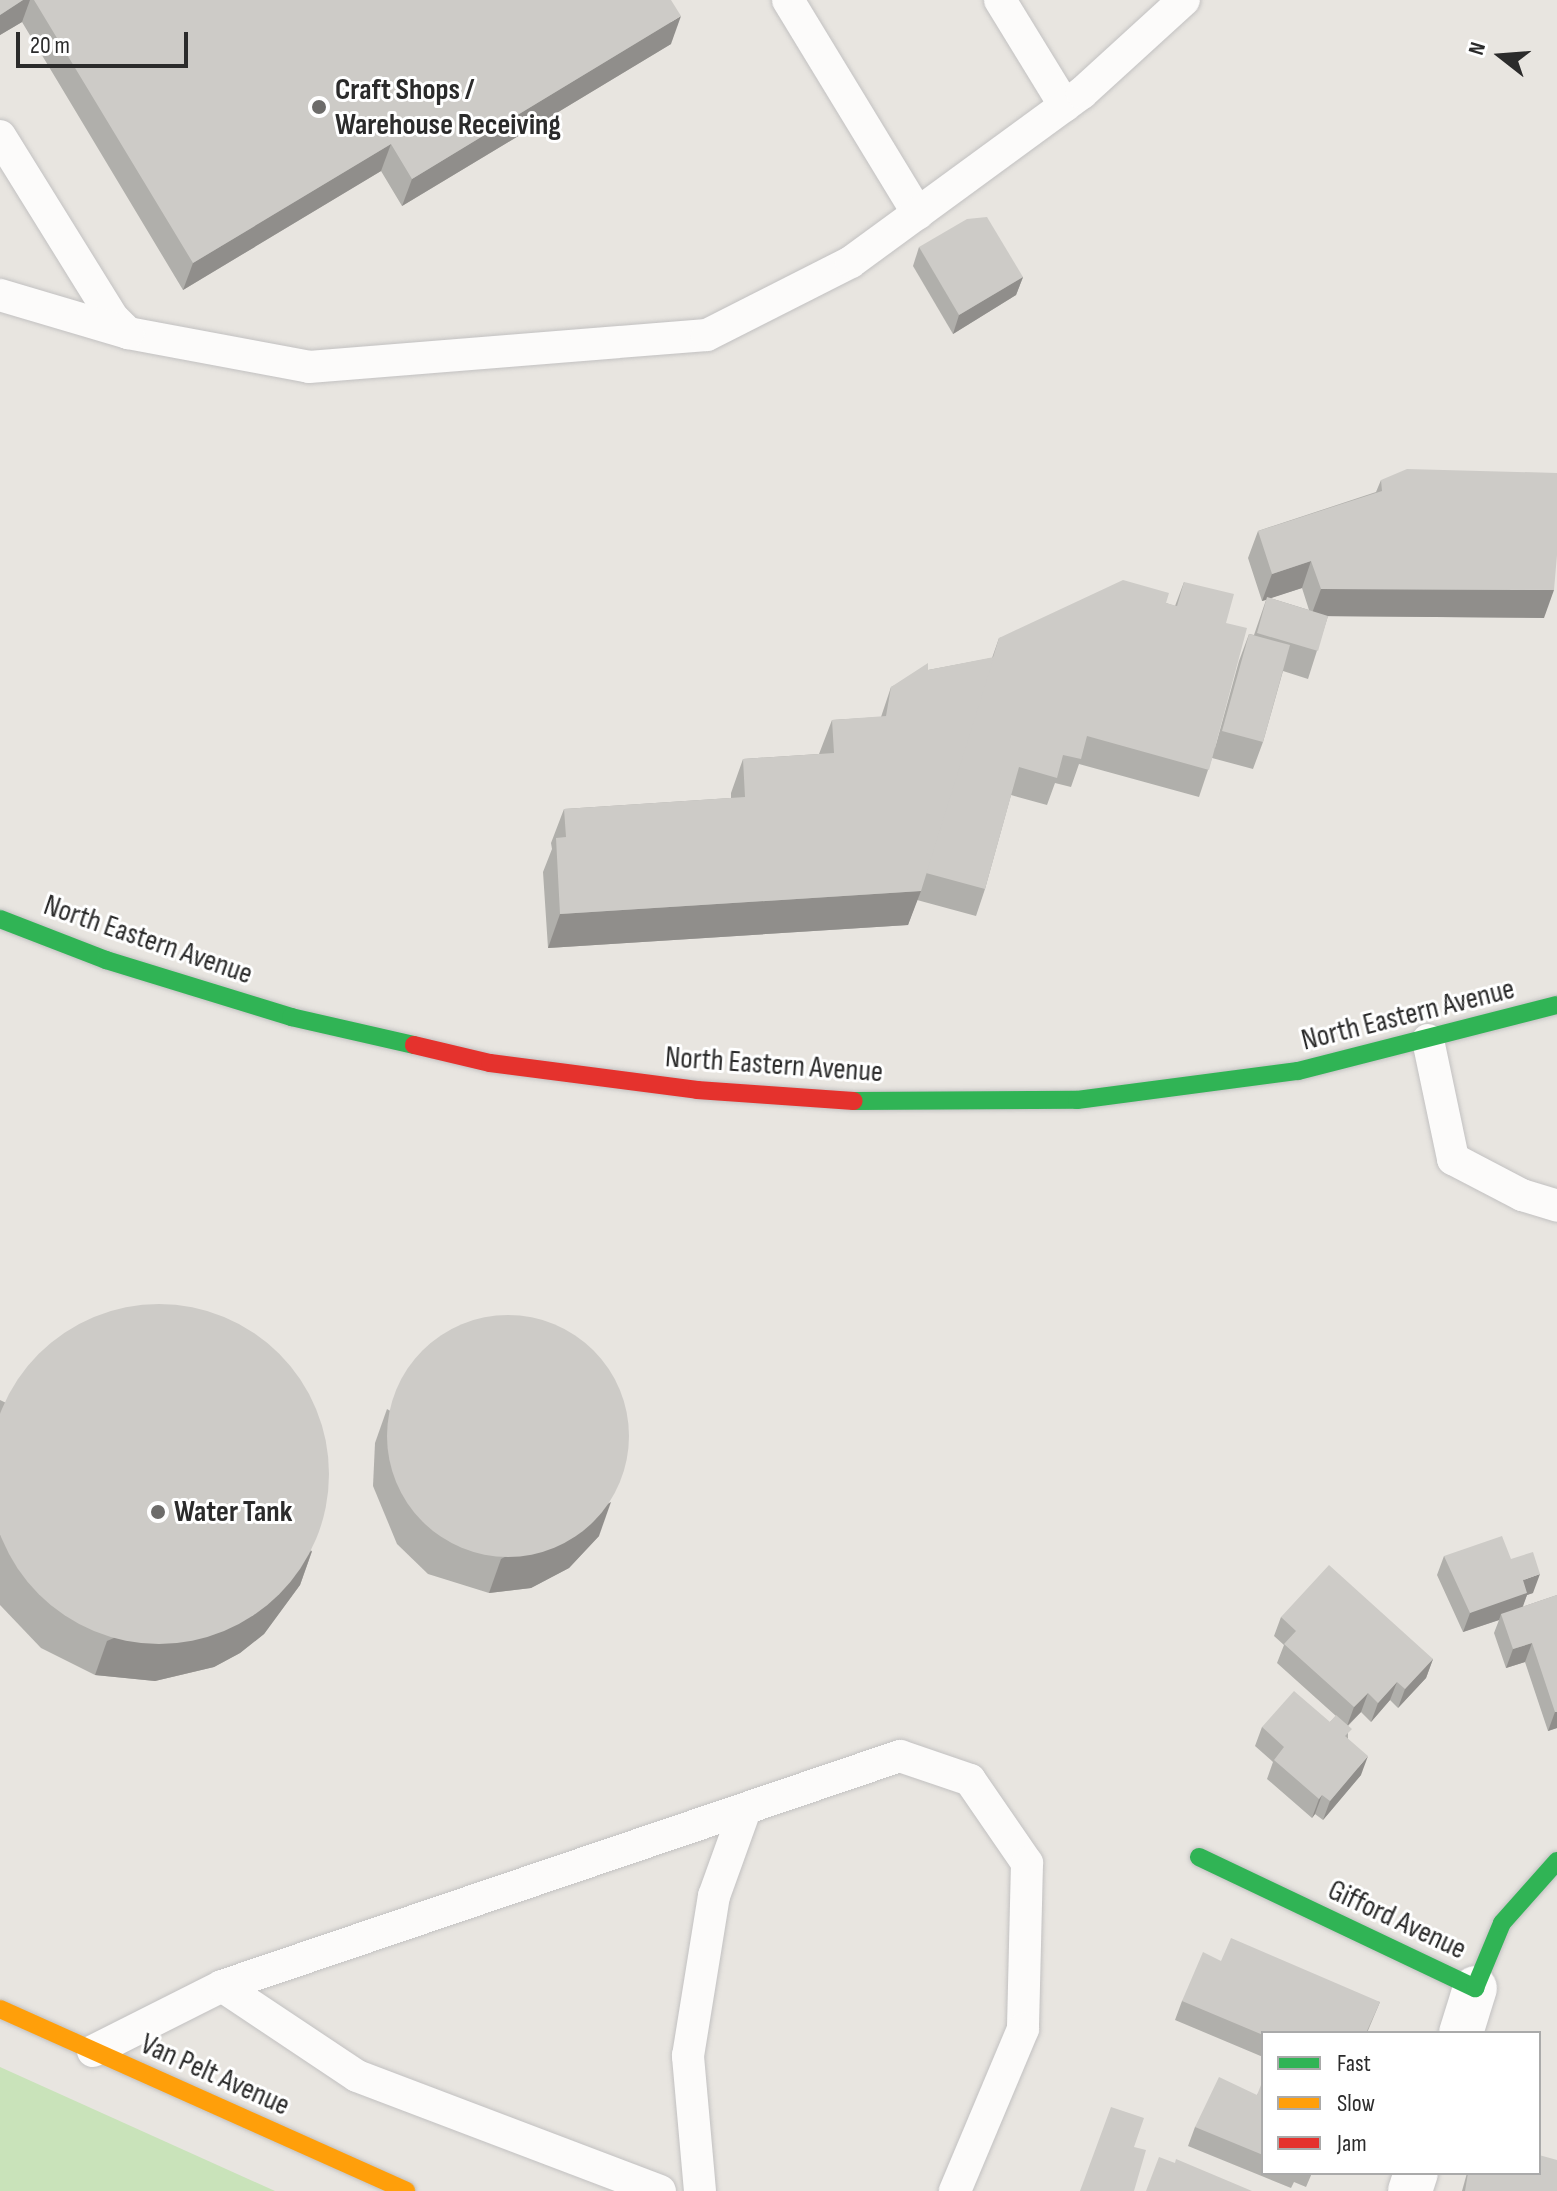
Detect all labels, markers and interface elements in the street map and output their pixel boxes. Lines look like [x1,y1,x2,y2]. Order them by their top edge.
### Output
scale bar [20,16,192,66]
north arrow [1461,16,1541,96]
text: 20 m [30,31,70,60]
text: N [1463,39,1492,58]
place label: Craft Shops / Warehouse Receiving [335,72,561,142]
marker: Craft Shops / Warehouse Receiving [310,98,328,116]
street label: North Eastern Avenue [39,887,257,993]
street label: North Eastern Avenue [1298,971,1518,1059]
street label: North Eastern Avenue [664,1039,884,1091]
place label: Water Tank [174,1494,292,1530]
marker: Water Tank [149,1503,167,1521]
street label: Gifford Avenue [1322,1872,1472,1968]
street label: Van Pelt Avenue [135,2026,295,2124]
legend [1261,2031,1541,2175]
text: Fast [1337,2049,1371,2078]
text: Slow [1337,2089,1375,2118]
text: Jam [1337,2129,1367,2158]

